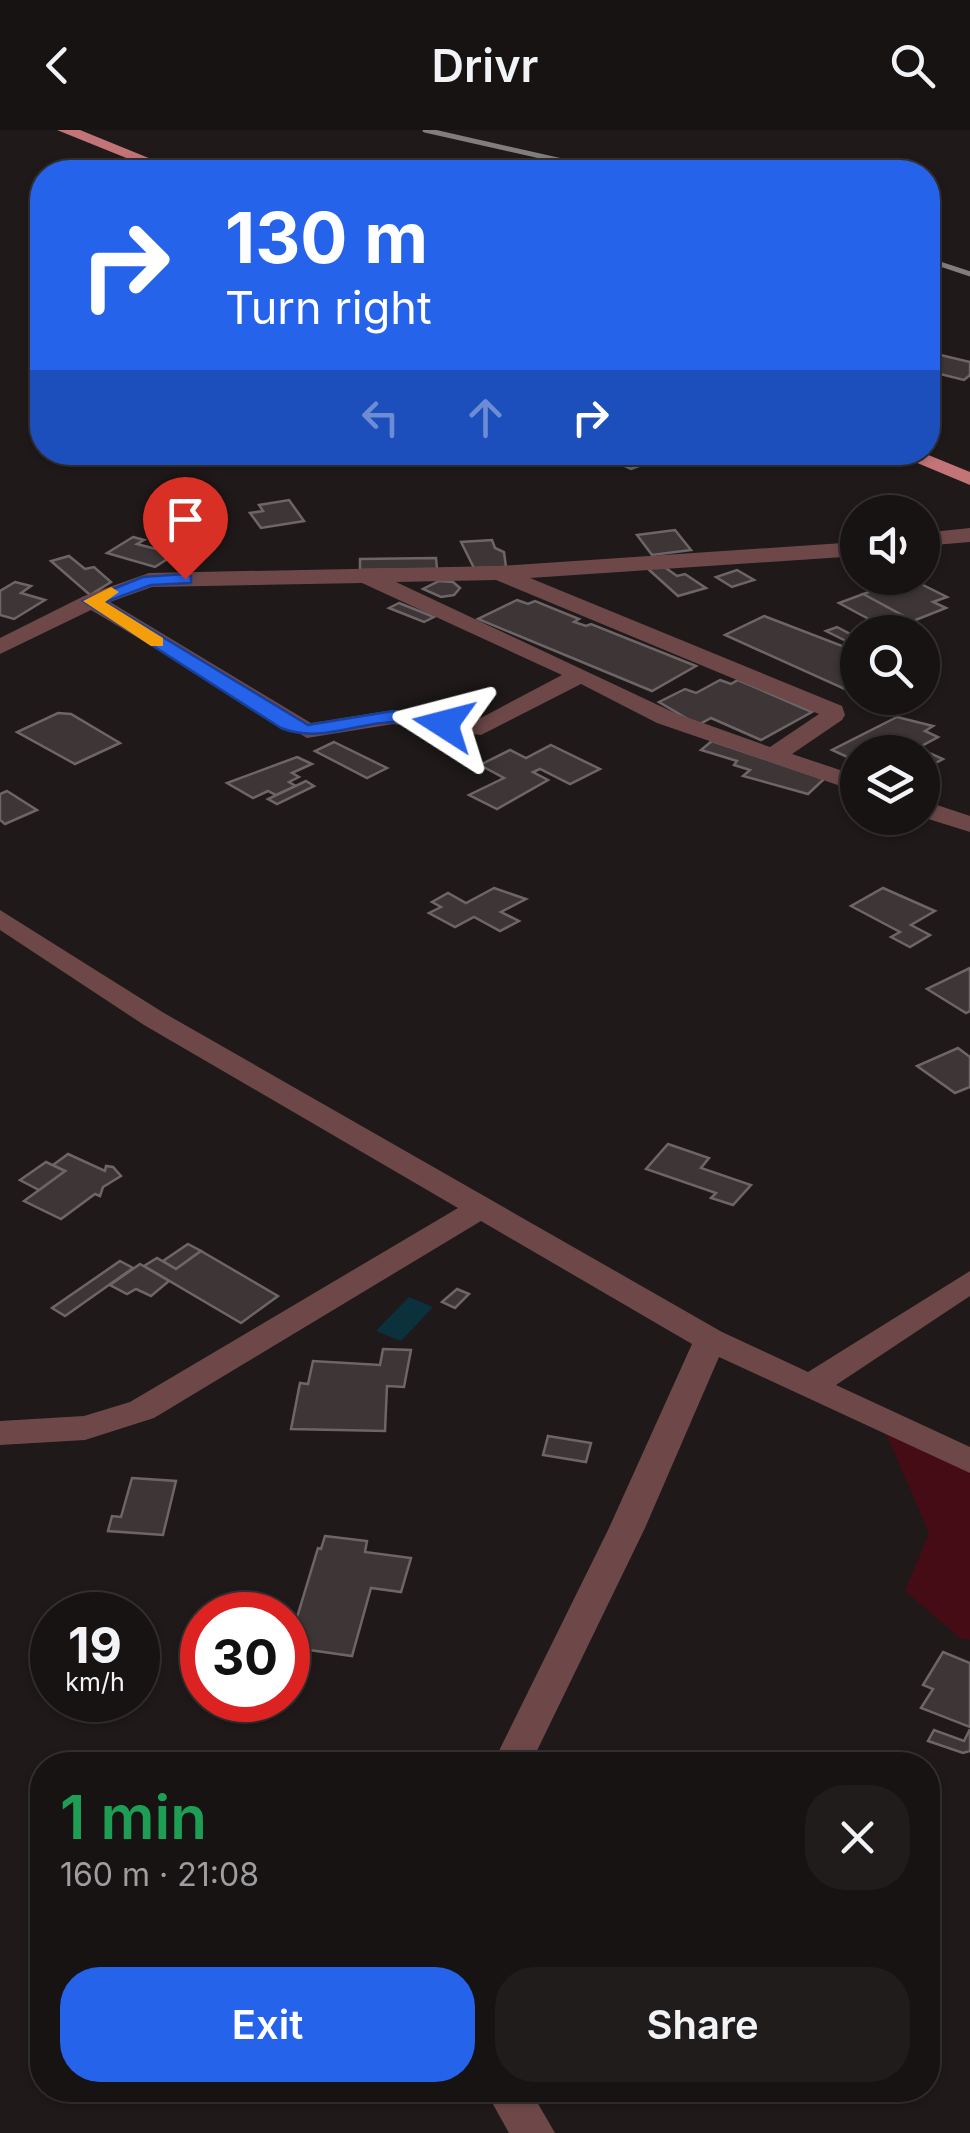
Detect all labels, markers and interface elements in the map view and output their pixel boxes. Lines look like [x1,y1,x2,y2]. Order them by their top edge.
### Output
icon: back [30,38,85,93]
text: Drivr [432,38,538,93]
icon: search [885,38,940,93]
text: 130 m [225,195,428,280]
icon: right [60,200,190,330]
text: Turn right [225,280,432,335]
icon: left [353,390,408,445]
icon: ahead [458,390,513,445]
icon: right [563,390,618,445]
pin [143,477,228,580]
icon: arrive [158,492,213,547]
map controls [840,495,940,835]
button: sound [840,495,940,595]
button: search [840,615,940,715]
position arrow [392,672,496,776]
button: layers [840,735,940,835]
speed limit sign: 30 [180,1592,310,1722]
text: 19 [68,1615,122,1675]
text: km/h [65,1667,125,1697]
text: 1 min [60,1781,207,1853]
button: close [805,1785,910,1890]
text: 160 m · 21:08 [60,1855,259,1894]
button: Exit [60,1967,475,2082]
button: Share [495,1967,910,2082]

